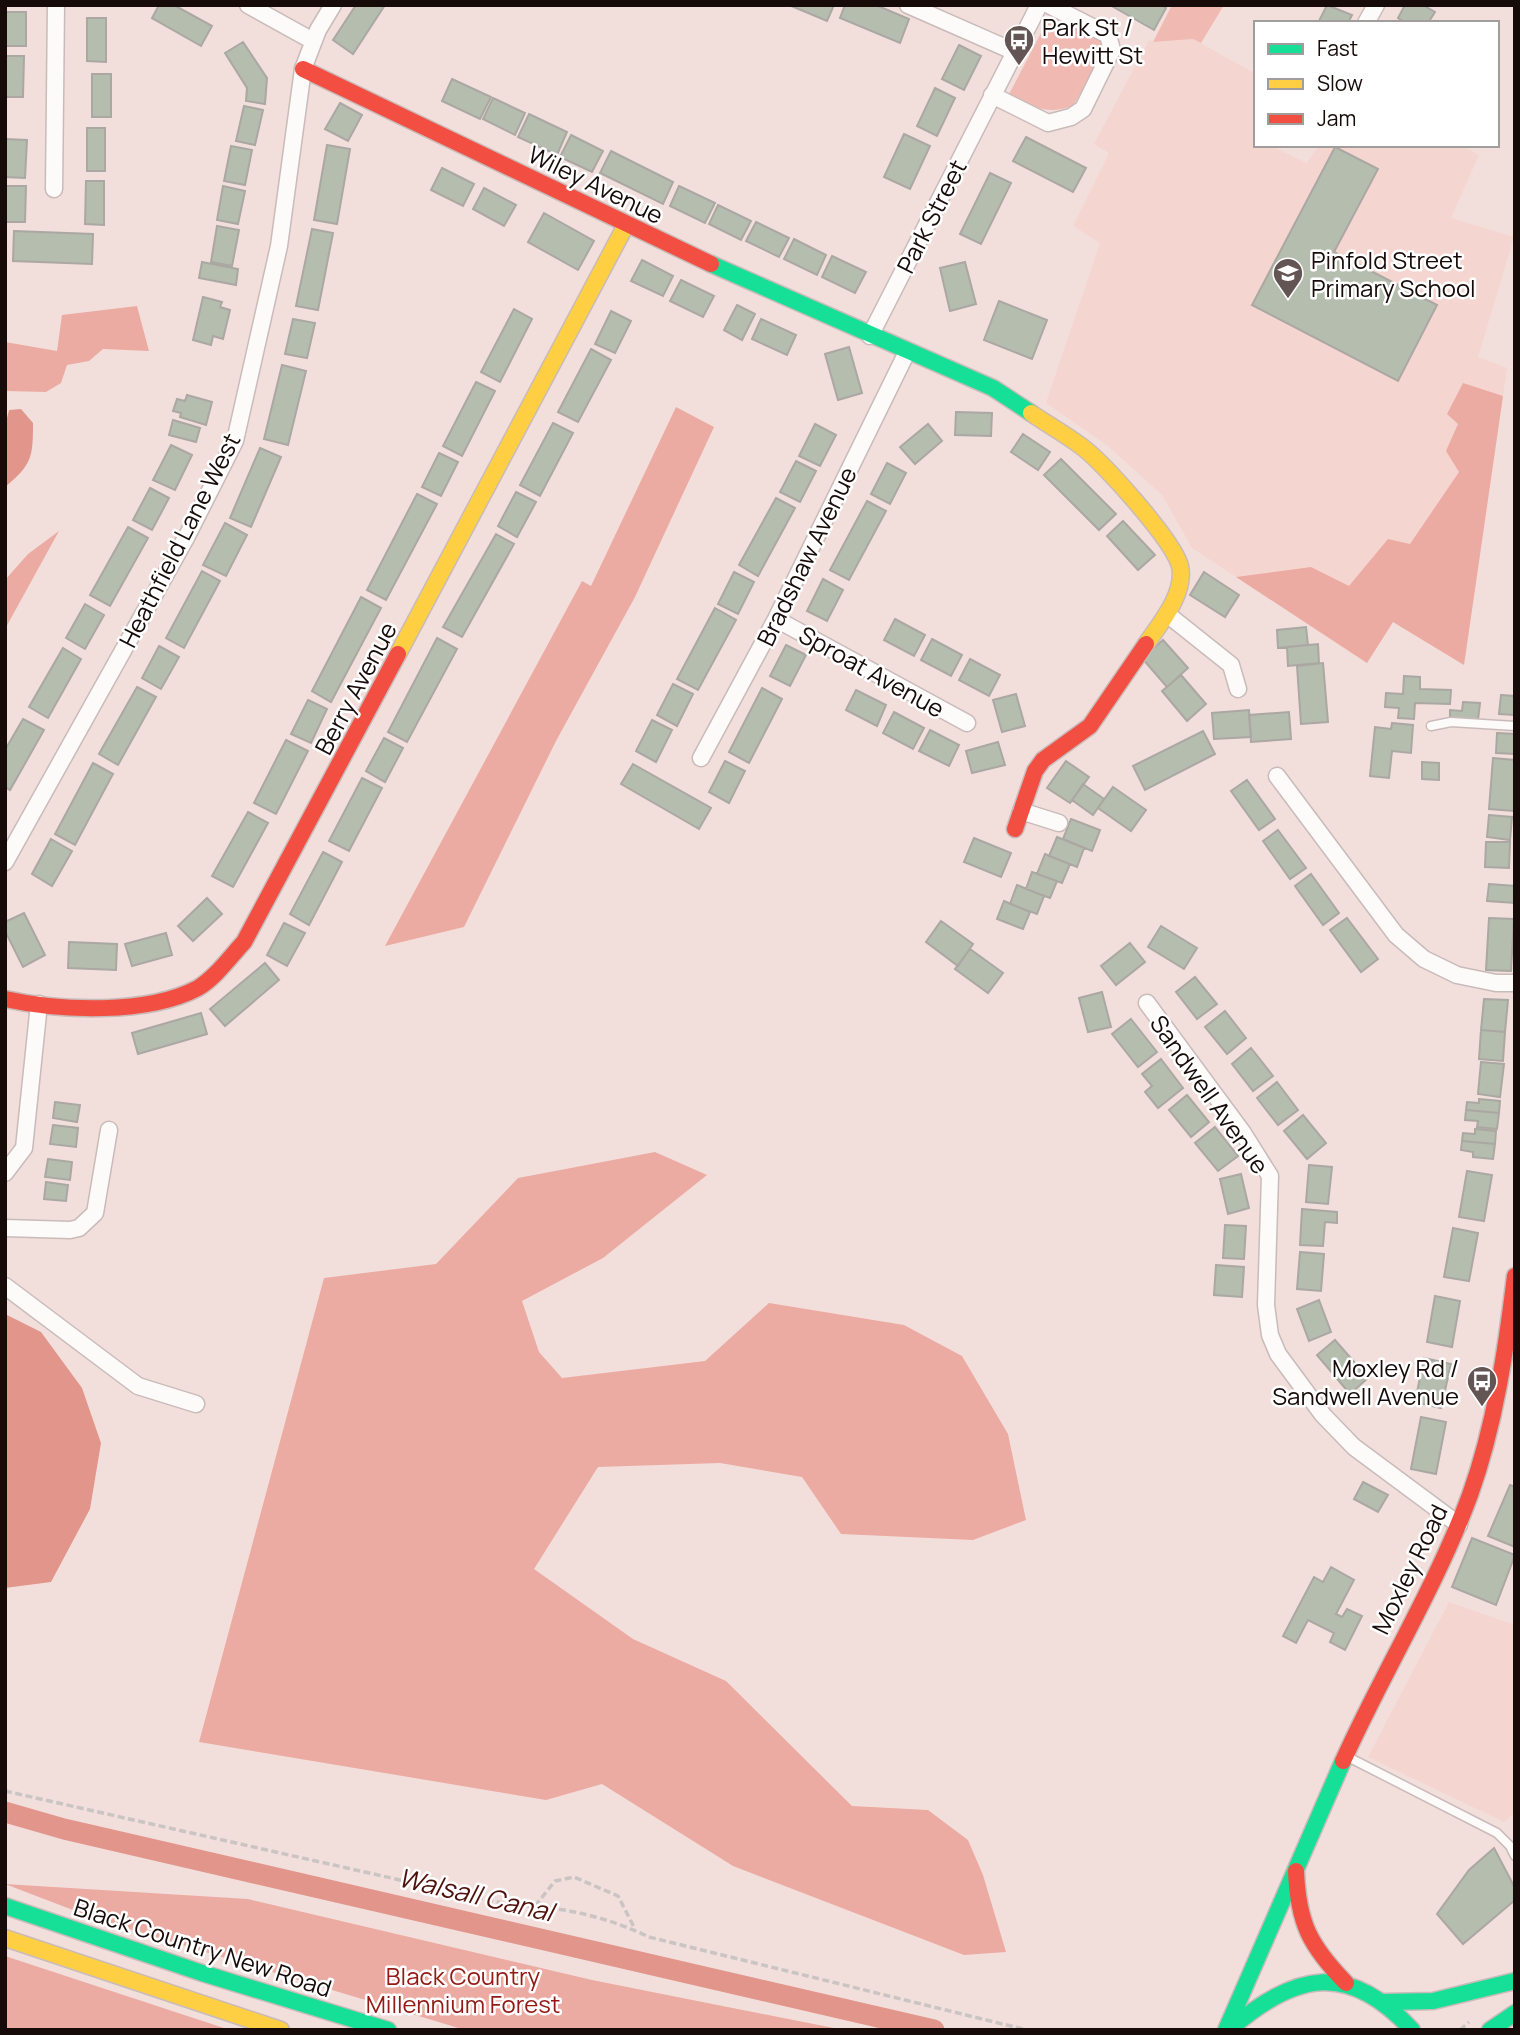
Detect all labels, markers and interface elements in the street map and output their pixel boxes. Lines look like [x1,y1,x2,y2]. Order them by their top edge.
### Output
place label: Park St / Hewitt St [1042,10,1143,71]
legend [1254,21,1499,147]
bus stop icon: Park St / Hewitt St [1002,23,1036,67]
text: Fast [1317,34,1358,62]
text: Slow [1317,69,1363,97]
text: Jam [1317,104,1356,132]
street label: Wiley Avenue [523,137,669,231]
street label: Park Street [888,154,974,278]
place label: Pinfold Street Primary School [1311,243,1476,304]
school or university icon: Pinfold Street Primary School [1271,256,1305,300]
street label: Heathfield Lane West [111,427,247,653]
street label: Bradshaw Avenue [748,461,864,651]
street label: Berry Avenue [306,616,404,760]
street label: Sproat Avenue [793,617,951,725]
street label: Sandwell Avenue [1143,1008,1277,1180]
place label: Moxley Rd / Sandwell Avenue [1272,1351,1459,1412]
bus stop icon: Moxley Rd / Sandwell Avenue [1465,1364,1499,1408]
street label: Moxley Road [1363,1499,1455,1639]
water label: Walsall Canal [395,1859,560,1930]
street label: Black Country New Road [70,1890,336,2004]
park label: Black Country Millennium Forest [366,1959,560,2020]

